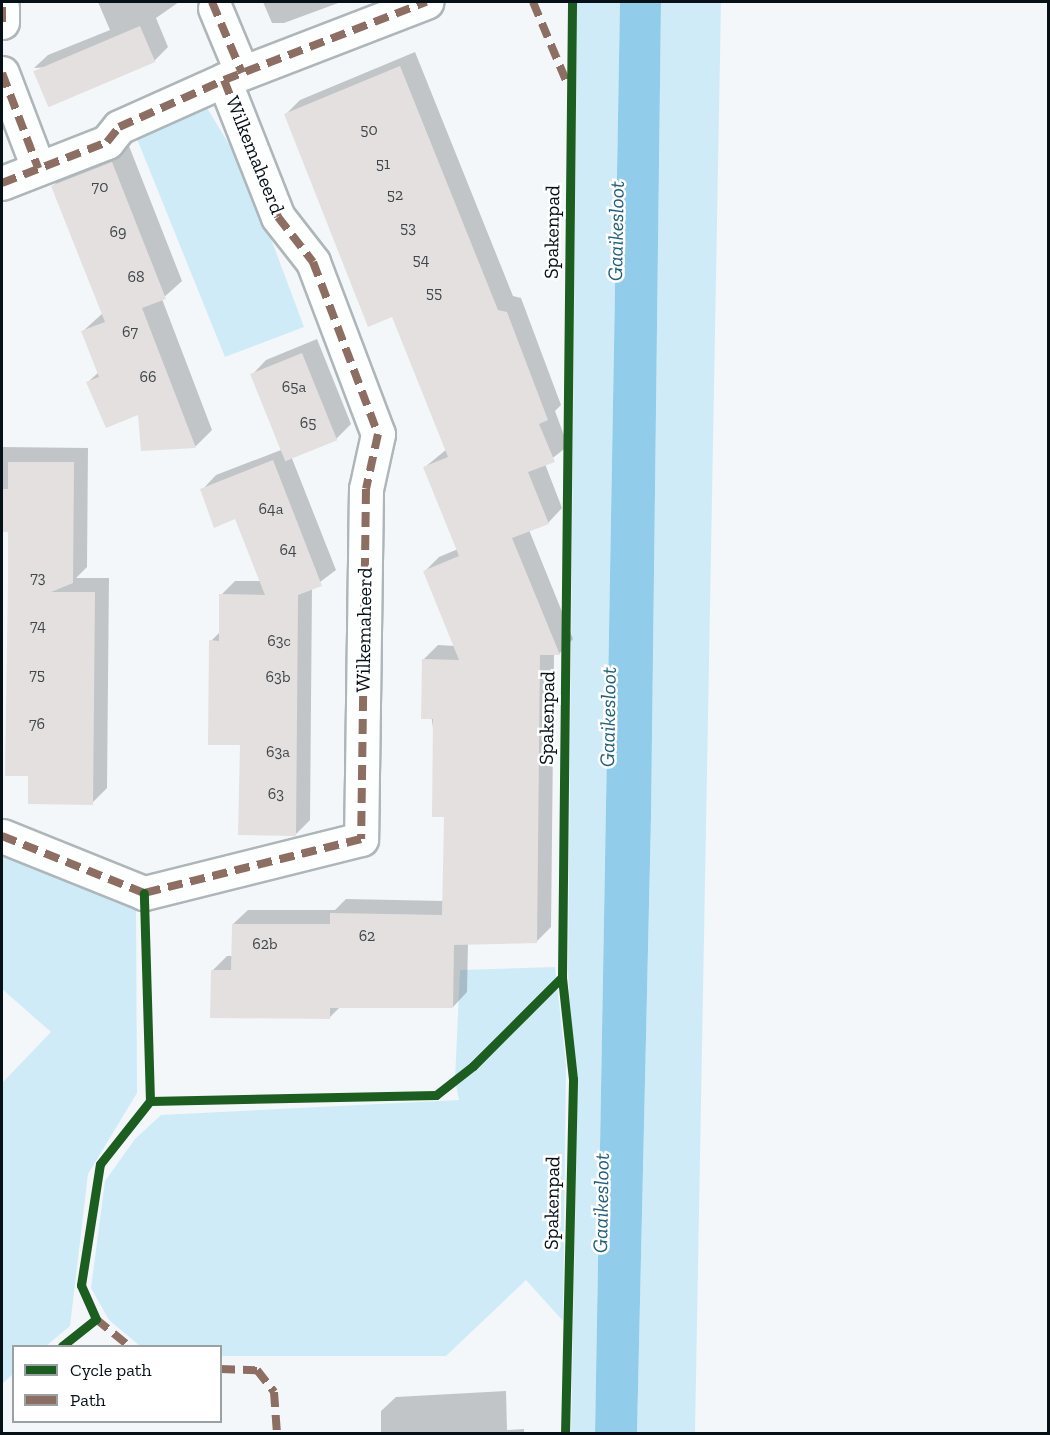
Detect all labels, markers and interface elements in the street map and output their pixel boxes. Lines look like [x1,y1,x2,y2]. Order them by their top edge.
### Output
street label: Wilkemaheerd [220,93,290,217]
house number: 50 [360,120,378,140]
house number: 51 [376,154,390,174]
house number: 70 [92,177,108,197]
water label: Gaaikesloot [603,181,629,281]
house number: 52 [387,185,403,205]
street label: Spakenpad [539,185,565,279]
house number: 53 [400,218,416,238]
house number: 69 [110,222,126,242]
house number: 54 [413,250,429,270]
house number: 68 [127,267,145,287]
house number: 55 [426,283,442,303]
house number: 67 [122,322,138,342]
house number: 66 [140,367,156,387]
house number: 65a [282,377,306,397]
house number: 65 [300,413,316,433]
house number: 64a [259,499,283,519]
house number: 64 [279,540,297,560]
street label: Wilkemaheerd [351,567,377,693]
house number: 73 [30,568,46,588]
house number: 74 [30,616,46,636]
house number: 63c [267,631,291,651]
house number: 75 [29,665,45,685]
house number: 63b [266,667,290,687]
water label: Gaaikesloot [595,667,621,767]
street label: Spakenpad [534,671,560,765]
house number: 76 [29,714,45,734]
house number: 63a [266,742,290,762]
house number: 63 [268,784,284,804]
house number: 62 [359,926,375,946]
house number: 62b [252,934,278,954]
water label: Gaaikesloot [588,1153,614,1253]
street label: Spakenpad [539,1156,565,1250]
legend [12,1345,222,1423]
text: Cycle path [70,1359,152,1381]
text: Path [70,1389,106,1411]

